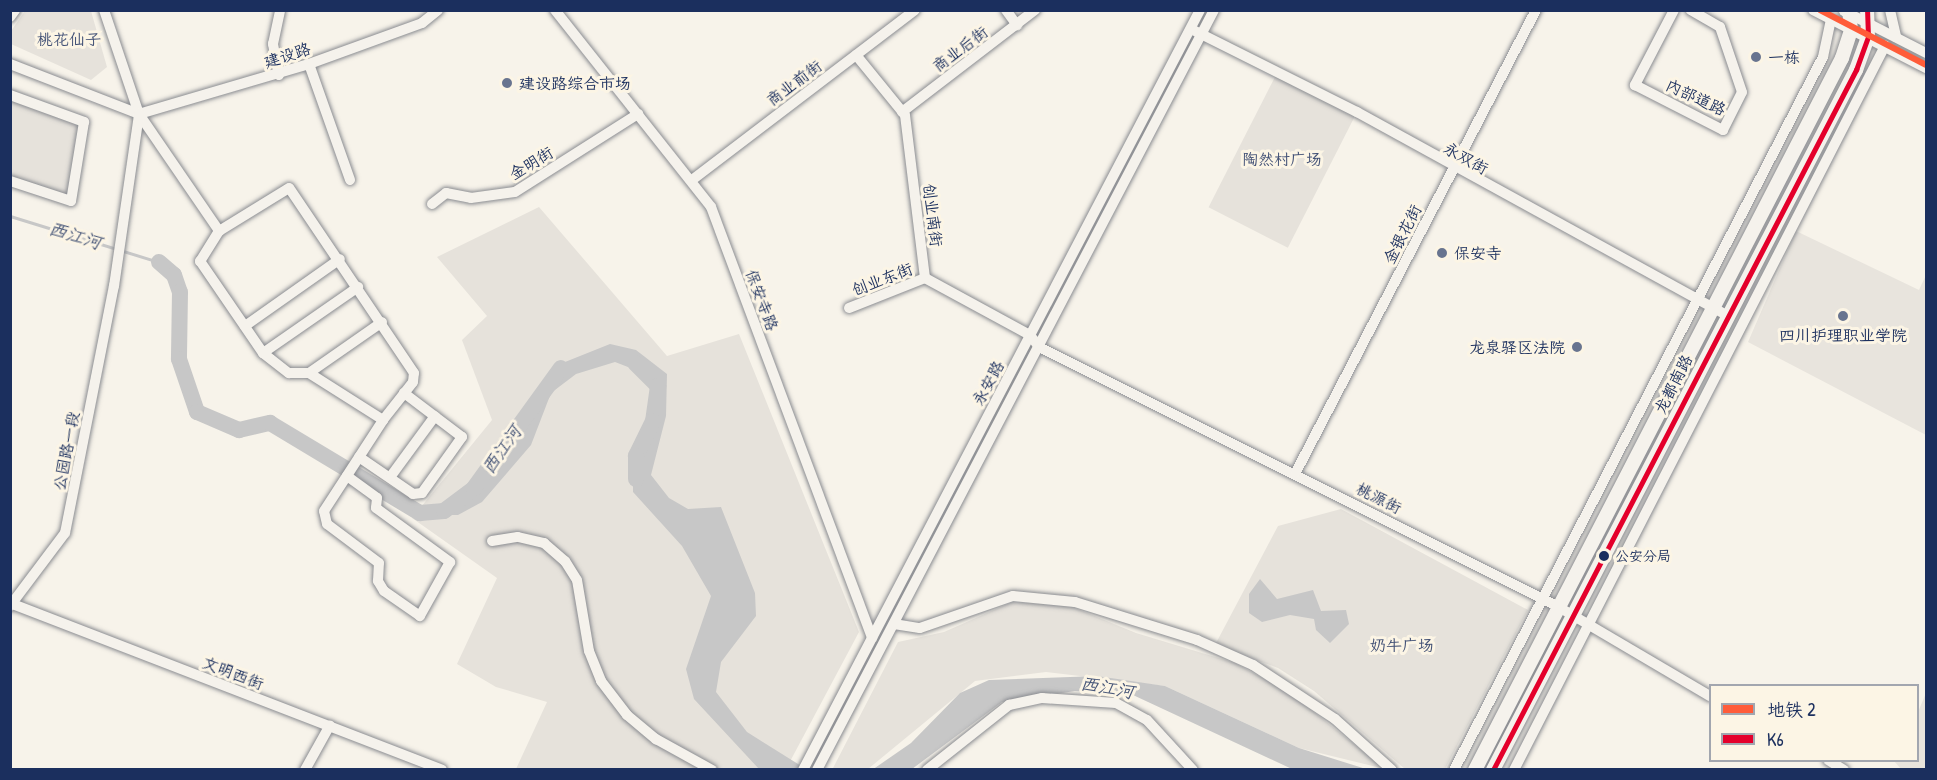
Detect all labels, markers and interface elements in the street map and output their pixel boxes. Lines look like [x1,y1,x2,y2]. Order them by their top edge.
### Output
street label: 商业后街 [929,22,991,76]
park label: 桃花仙子 [37,29,101,49]
street label: 建设路 [261,38,313,72]
place label: 一栋 [1768,47,1800,67]
marker: 一栋 [1749,50,1763,64]
street label: 商业前街 [763,56,825,110]
place label: 建设路综合市场 [519,73,631,93]
street label: 内部道路 [1663,75,1729,119]
marker: 建设路综合市场 [500,76,514,90]
street label: 永双街 [1440,138,1492,178]
street label: 金明街 [505,142,557,184]
park label: 陶然村广场 [1242,149,1322,169]
street label: 创业南街 [920,182,946,248]
street label: 金银花街 [1379,201,1425,267]
water label: 西江河 [46,218,104,254]
place label: 保安寺 [1454,243,1502,263]
marker: 保安寺 [1435,246,1449,260]
street label: 创业东街 [849,259,915,299]
street label: 保安寺路 [742,267,782,333]
marker: 四川护理职业学院 [1836,309,1850,323]
place label: 四川护理职业学院 [1779,325,1907,345]
place label: 龙泉驿区法院 [1469,337,1565,357]
marker: 龙泉驿区法院 [1570,340,1584,354]
street label: 龙都南路 [1650,351,1696,417]
street label: 永安路 [968,357,1008,409]
street label: 公园路一段 [49,410,83,492]
water label: 西江河 [478,422,526,478]
street label: 桃源街 [1353,479,1405,517]
place label: 公安分局 [1615,548,1671,564]
marker: 公安分局 [1598,550,1610,562]
park label: 奶牛广场 [1370,635,1434,655]
street label: 文明西街 [200,653,266,693]
water label: 西江河 [1079,673,1135,703]
legend [1709,684,1919,762]
text: 地铁 2 [1767,697,1816,722]
text: K6 [1767,727,1784,752]

